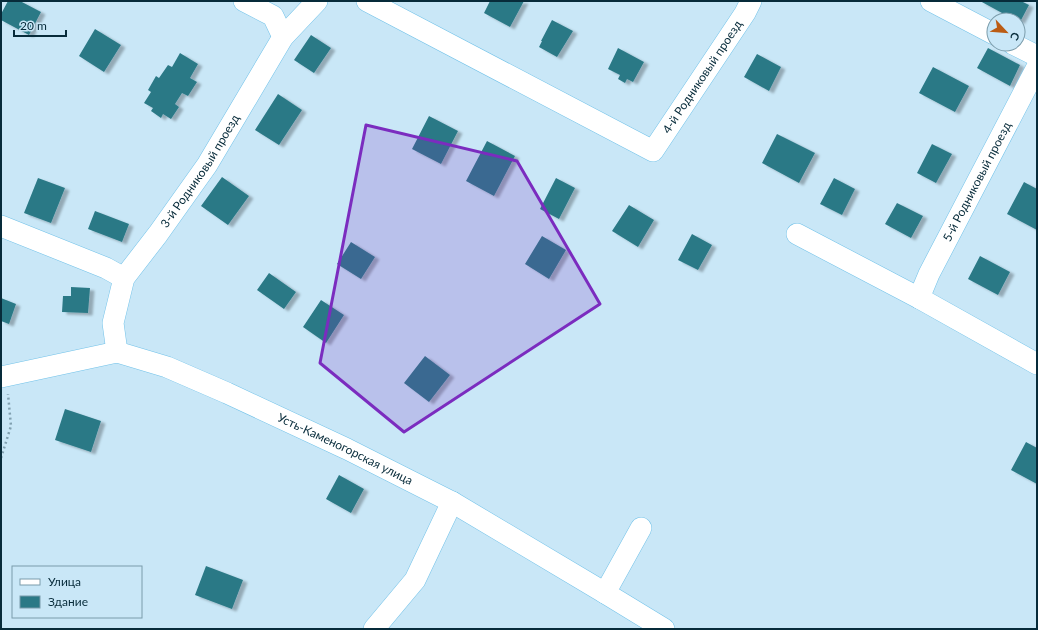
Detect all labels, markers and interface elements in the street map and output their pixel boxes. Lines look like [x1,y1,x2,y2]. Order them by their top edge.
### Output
scale bar [14,12,66,38]
north arrow [986,12,1026,52]
street label: 4-й Родниковый проезд [659,17,745,136]
text: 20 m [20,18,47,33]
text: С [1008,30,1023,43]
street label: 3-й Родниковый проезд [157,111,243,230]
street label: 5-й Родниковый проезд [939,119,1014,244]
street label: Усть-Каменогорская улица [275,410,415,488]
legend [12,566,142,618]
text: Улица [48,574,81,589]
text: Здание [48,594,88,609]

